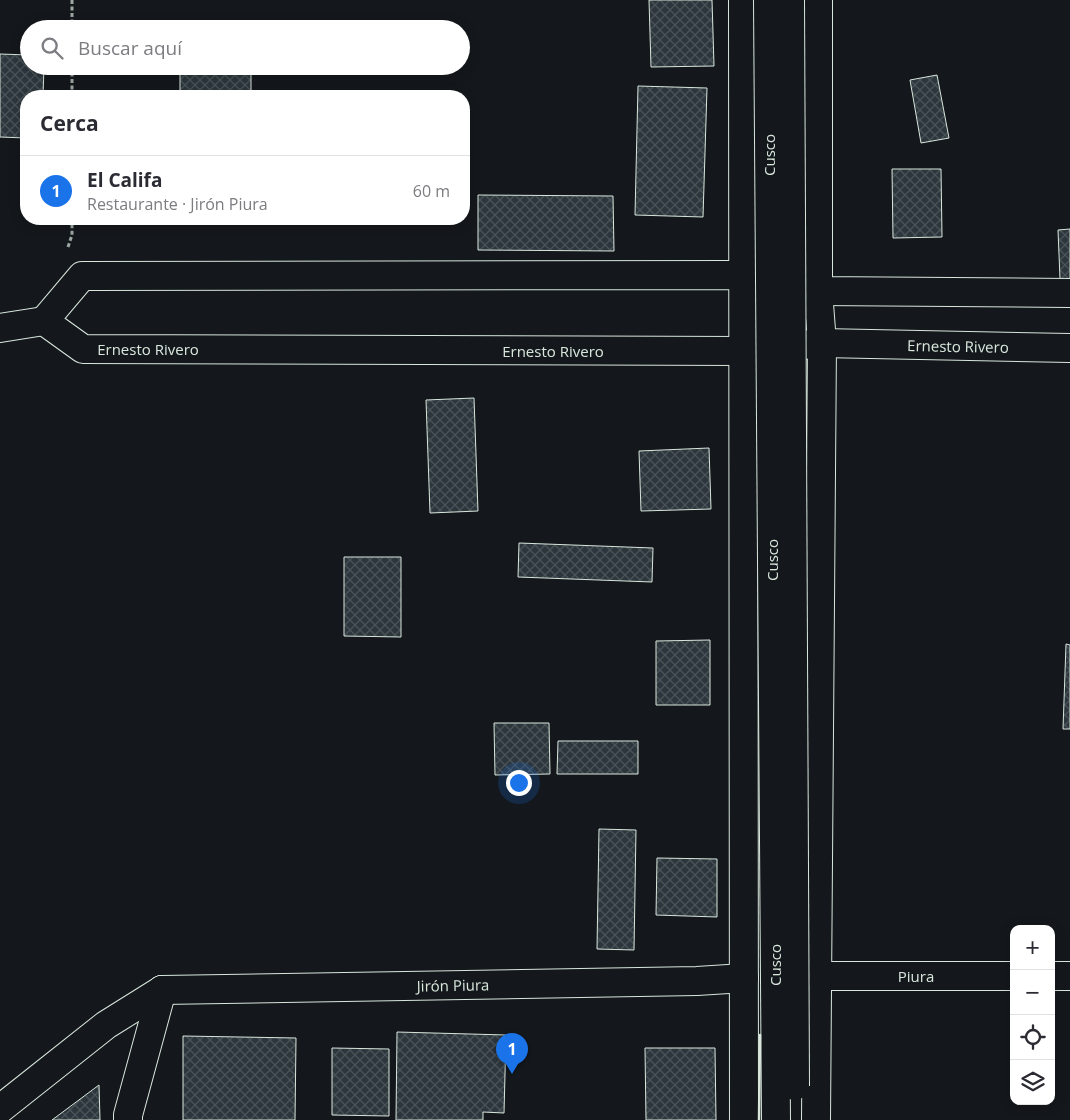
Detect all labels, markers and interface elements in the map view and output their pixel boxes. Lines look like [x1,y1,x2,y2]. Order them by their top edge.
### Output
search box [20,20,470,75]
icon: search [38,34,66,62]
text: Buscar aquí [78,35,182,61]
text: Cerca [40,109,99,137]
street label: Cusco [759,134,779,176]
text: El Califa [87,167,162,193]
text: 1 [51,180,61,202]
text: 60 m [413,180,450,202]
text: Restaurante · Jirón Piura [87,193,268,215]
street label: Ernesto Rivero [907,335,1009,357]
street label: Ernesto Rivero [97,339,199,359]
street label: Ernesto Rivero [502,341,604,361]
street label: Cusco [762,539,782,581]
your location [506,770,532,796]
map controls [1010,925,1055,1105]
button: + [1010,925,1055,970]
street label: Cusco [765,944,785,986]
street label: Piura [898,966,934,986]
button: − [1010,970,1055,1015]
street label: Jirón Piura [415,974,489,996]
button: locate [1010,1015,1055,1060]
pin: 1 [496,1033,528,1074]
button: layers [1010,1060,1055,1105]

